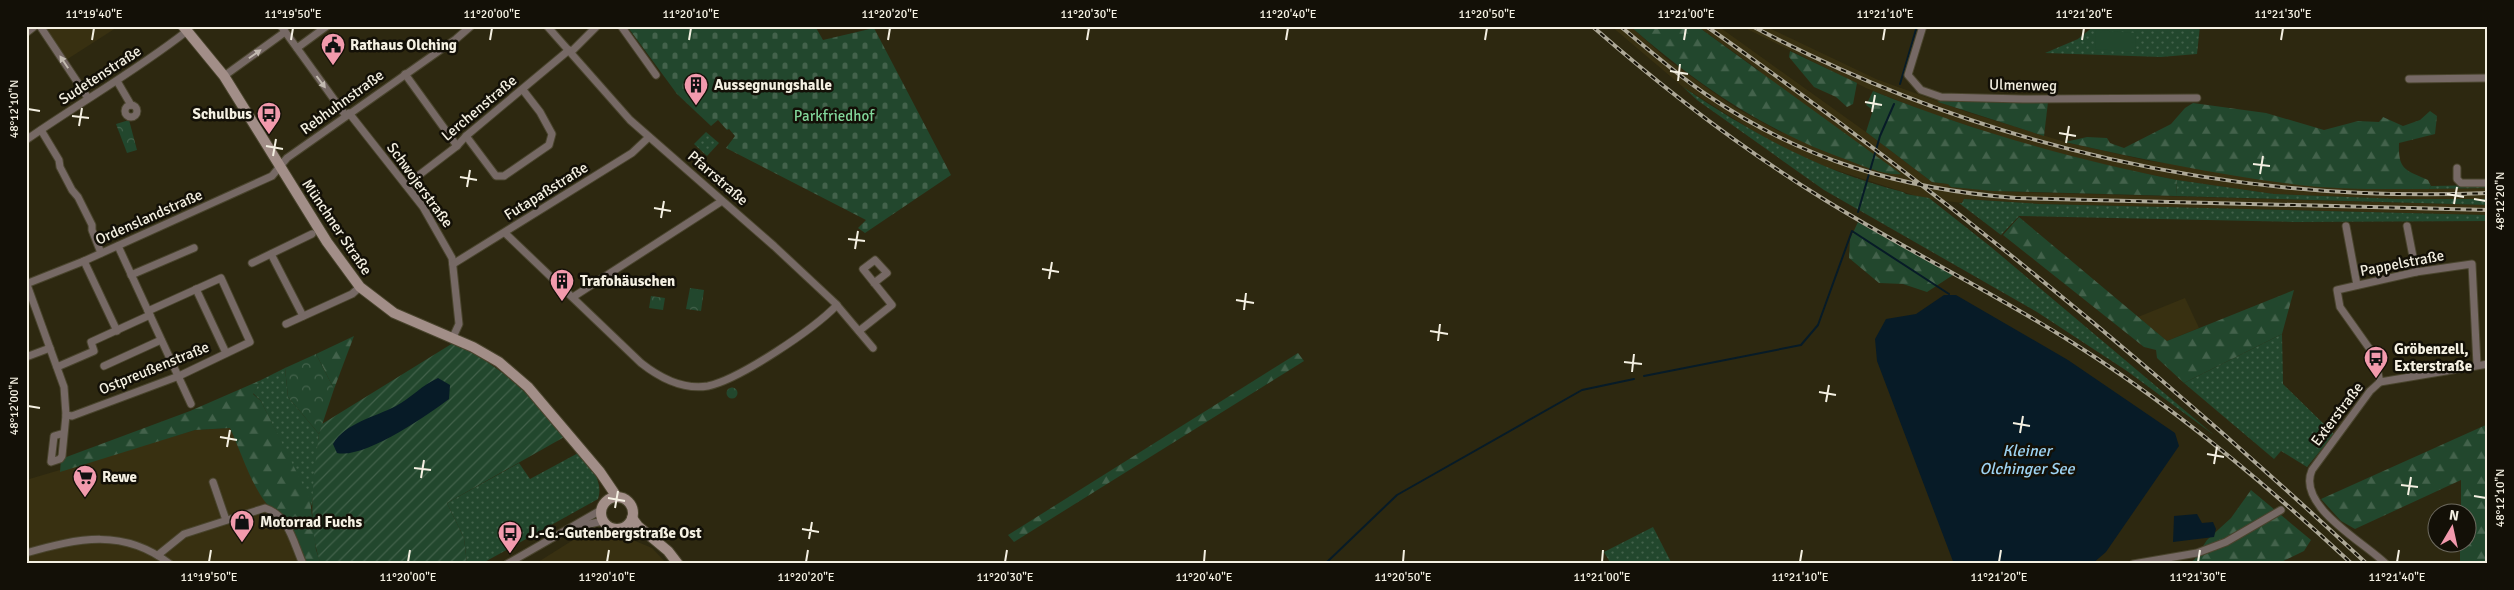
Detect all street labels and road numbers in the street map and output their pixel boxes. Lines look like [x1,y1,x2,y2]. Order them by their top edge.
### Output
street label: Sudetenstraße [55,42,145,108]
street label: Rebhuhnstraße [297,66,387,138]
street label: Lerchenstraße [438,71,520,145]
street label: Ulmenweg [1989,75,2057,95]
street label: Schwojerstraße [383,139,457,231]
street label: Pfarrstraße [684,147,752,209]
street label: Futapaßstraße [501,158,591,224]
street label: Münchner Straße [298,176,376,278]
street label: Ordenslandstraße [93,185,205,249]
street label: Pappelstraße [2358,246,2446,280]
street label: Ostpreußenstraße [96,338,212,398]
street label: Exterstraße [2307,379,2367,449]

